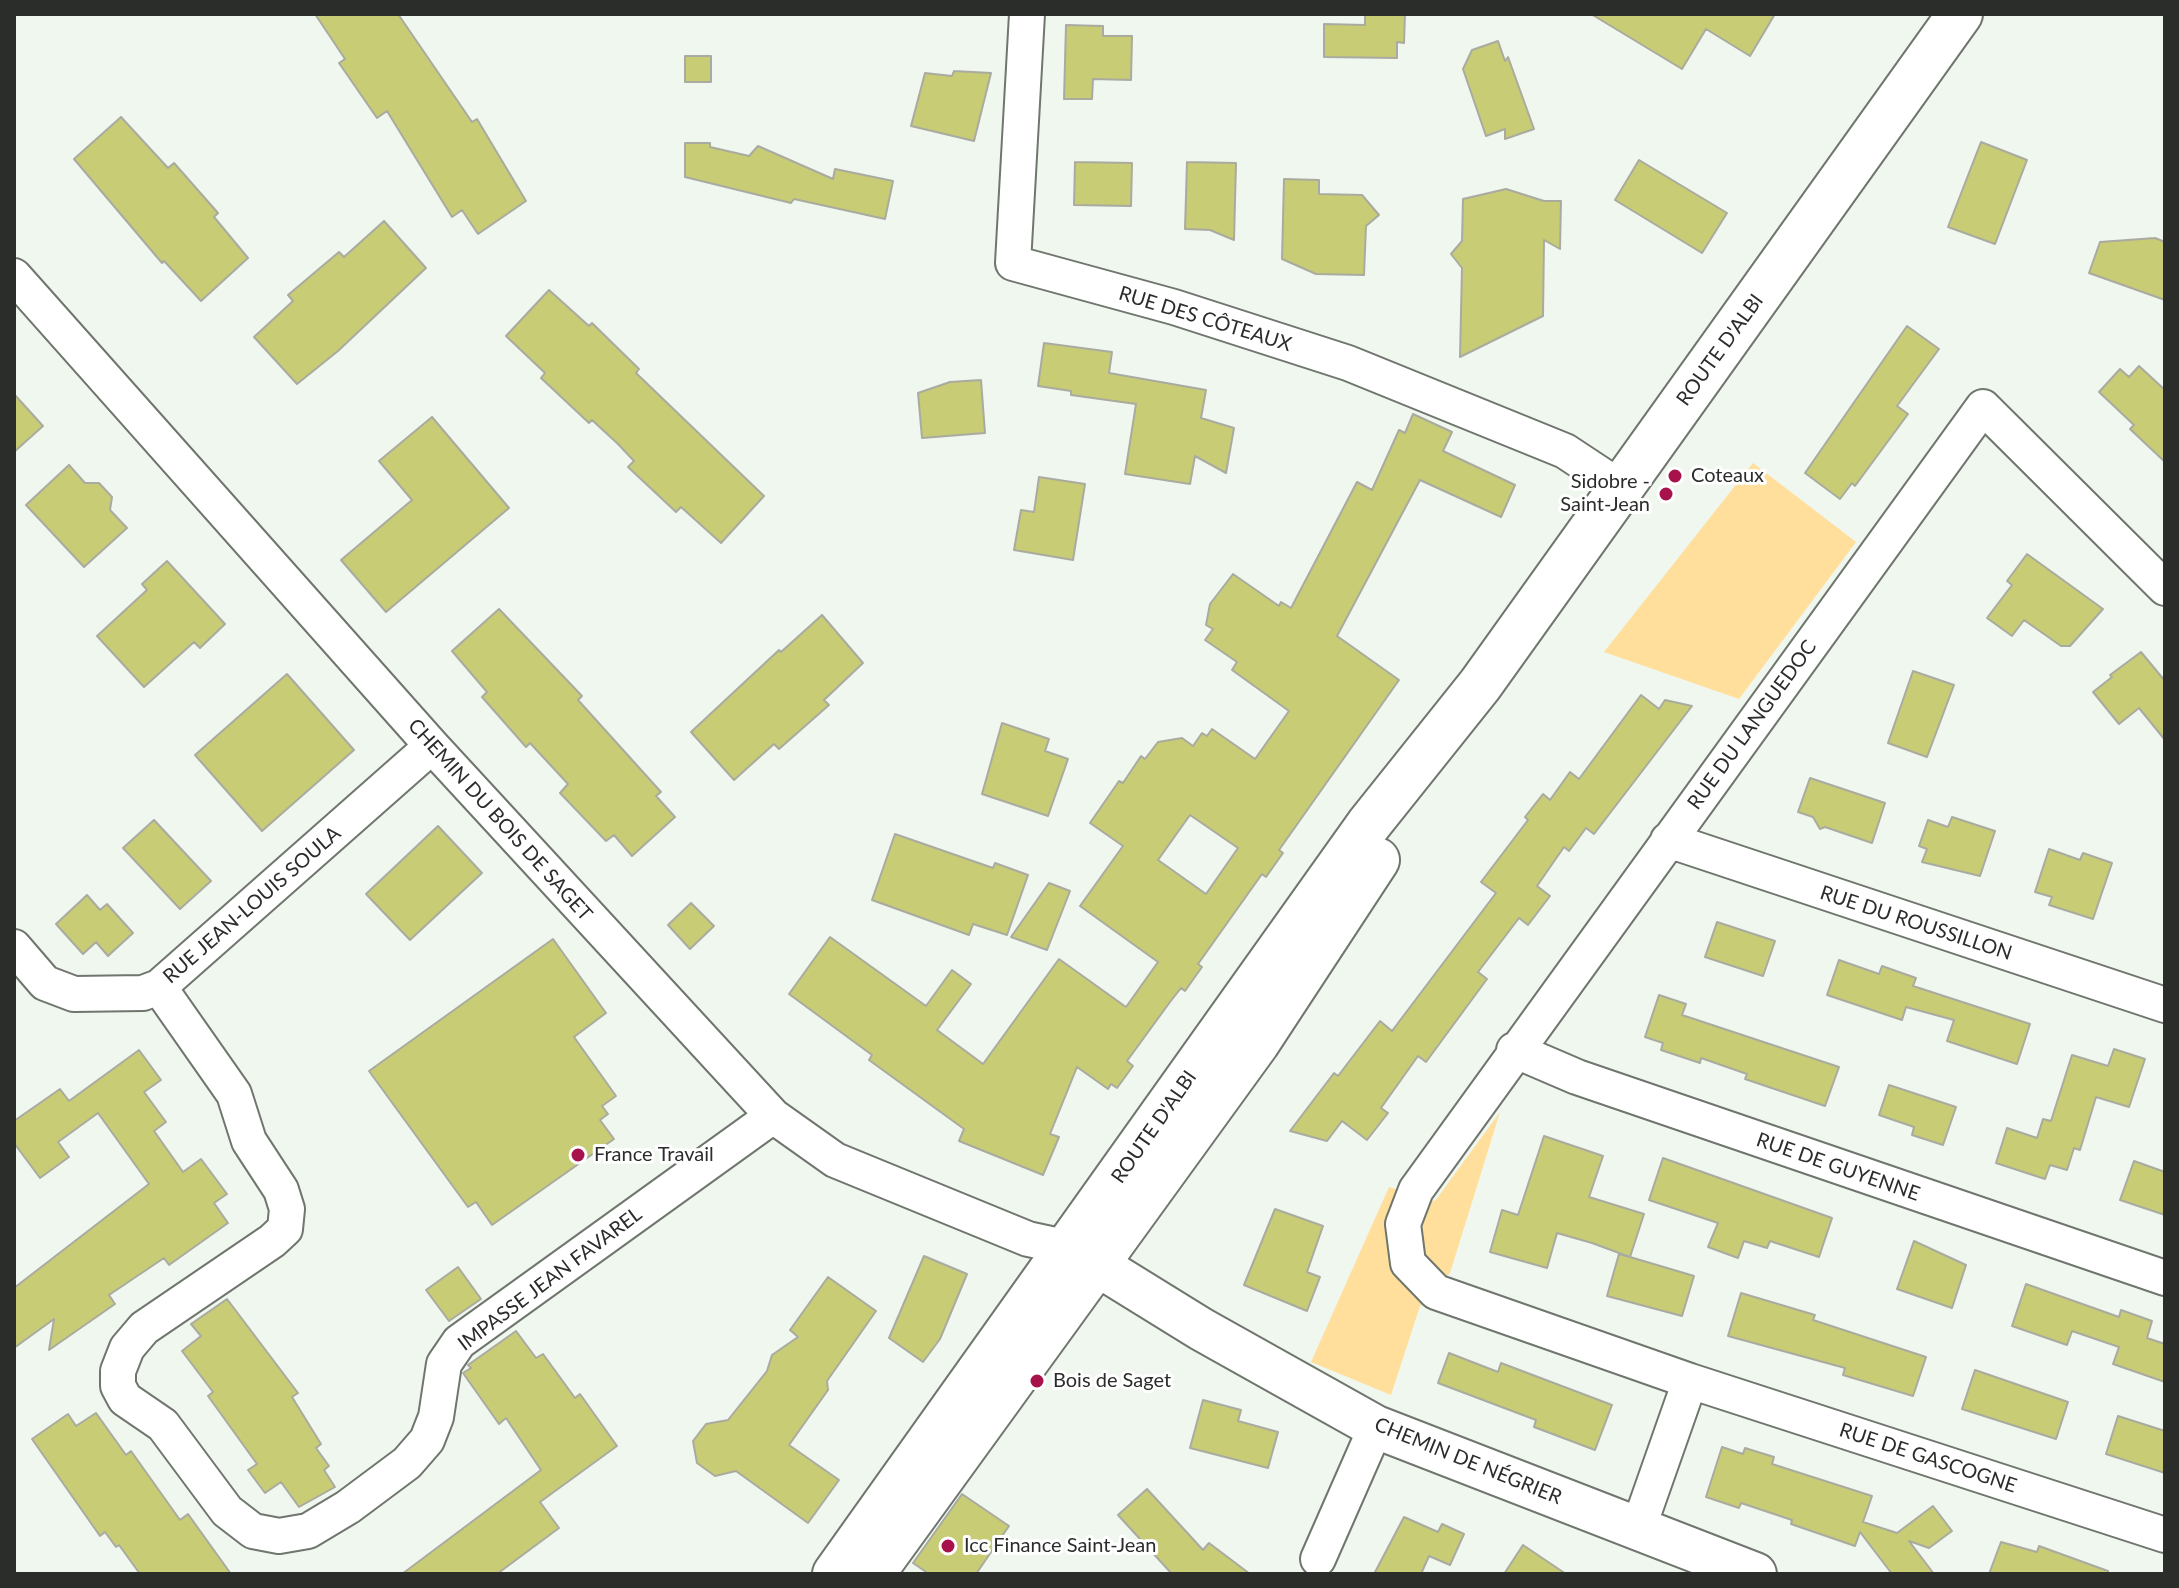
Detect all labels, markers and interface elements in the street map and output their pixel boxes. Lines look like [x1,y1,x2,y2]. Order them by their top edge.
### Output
street label: RUE DES CÔTEAUX [1116,281,1294,357]
street label: ROUTE D'ALBI [1671,290,1769,410]
place label: Coteaux [1691,464,1764,488]
marker: Coteaux [1666,467,1684,485]
place label: Sidobre - Saint-Jean [1560,470,1650,517]
marker: Sidobre - Saint-Jean [1657,485,1675,503]
street label: RUE DU LANGUEDOC [1683,636,1821,814]
street label: CHEMIN DU BOIS DE SAGET [403,714,597,926]
street label: RUE JEAN-LOUIS SOULA [158,821,346,989]
street label: RUE DU ROUSSILLON [1817,881,2015,965]
street label: ROUTE D'ALBI [1106,1066,1202,1188]
street label: RUE DE GUYENNE [1753,1128,1923,1206]
place label: France Travail [594,1143,714,1167]
marker: France Travail [569,1146,587,1164]
street label: IMPASSE JEAN FAVAREL [453,1202,647,1356]
place label: Bois de Saget [1053,1369,1171,1393]
marker: Bois de Saget [1028,1372,1046,1390]
street label: CHEMIN DE NÉGRIER [1371,1412,1565,1510]
street label: RUE DE GASCOGNE [1836,1418,2020,1498]
place label: Icc Finance Saint-Jean [964,1534,1156,1558]
marker: Icc Finance Saint-Jean [939,1537,957,1555]

